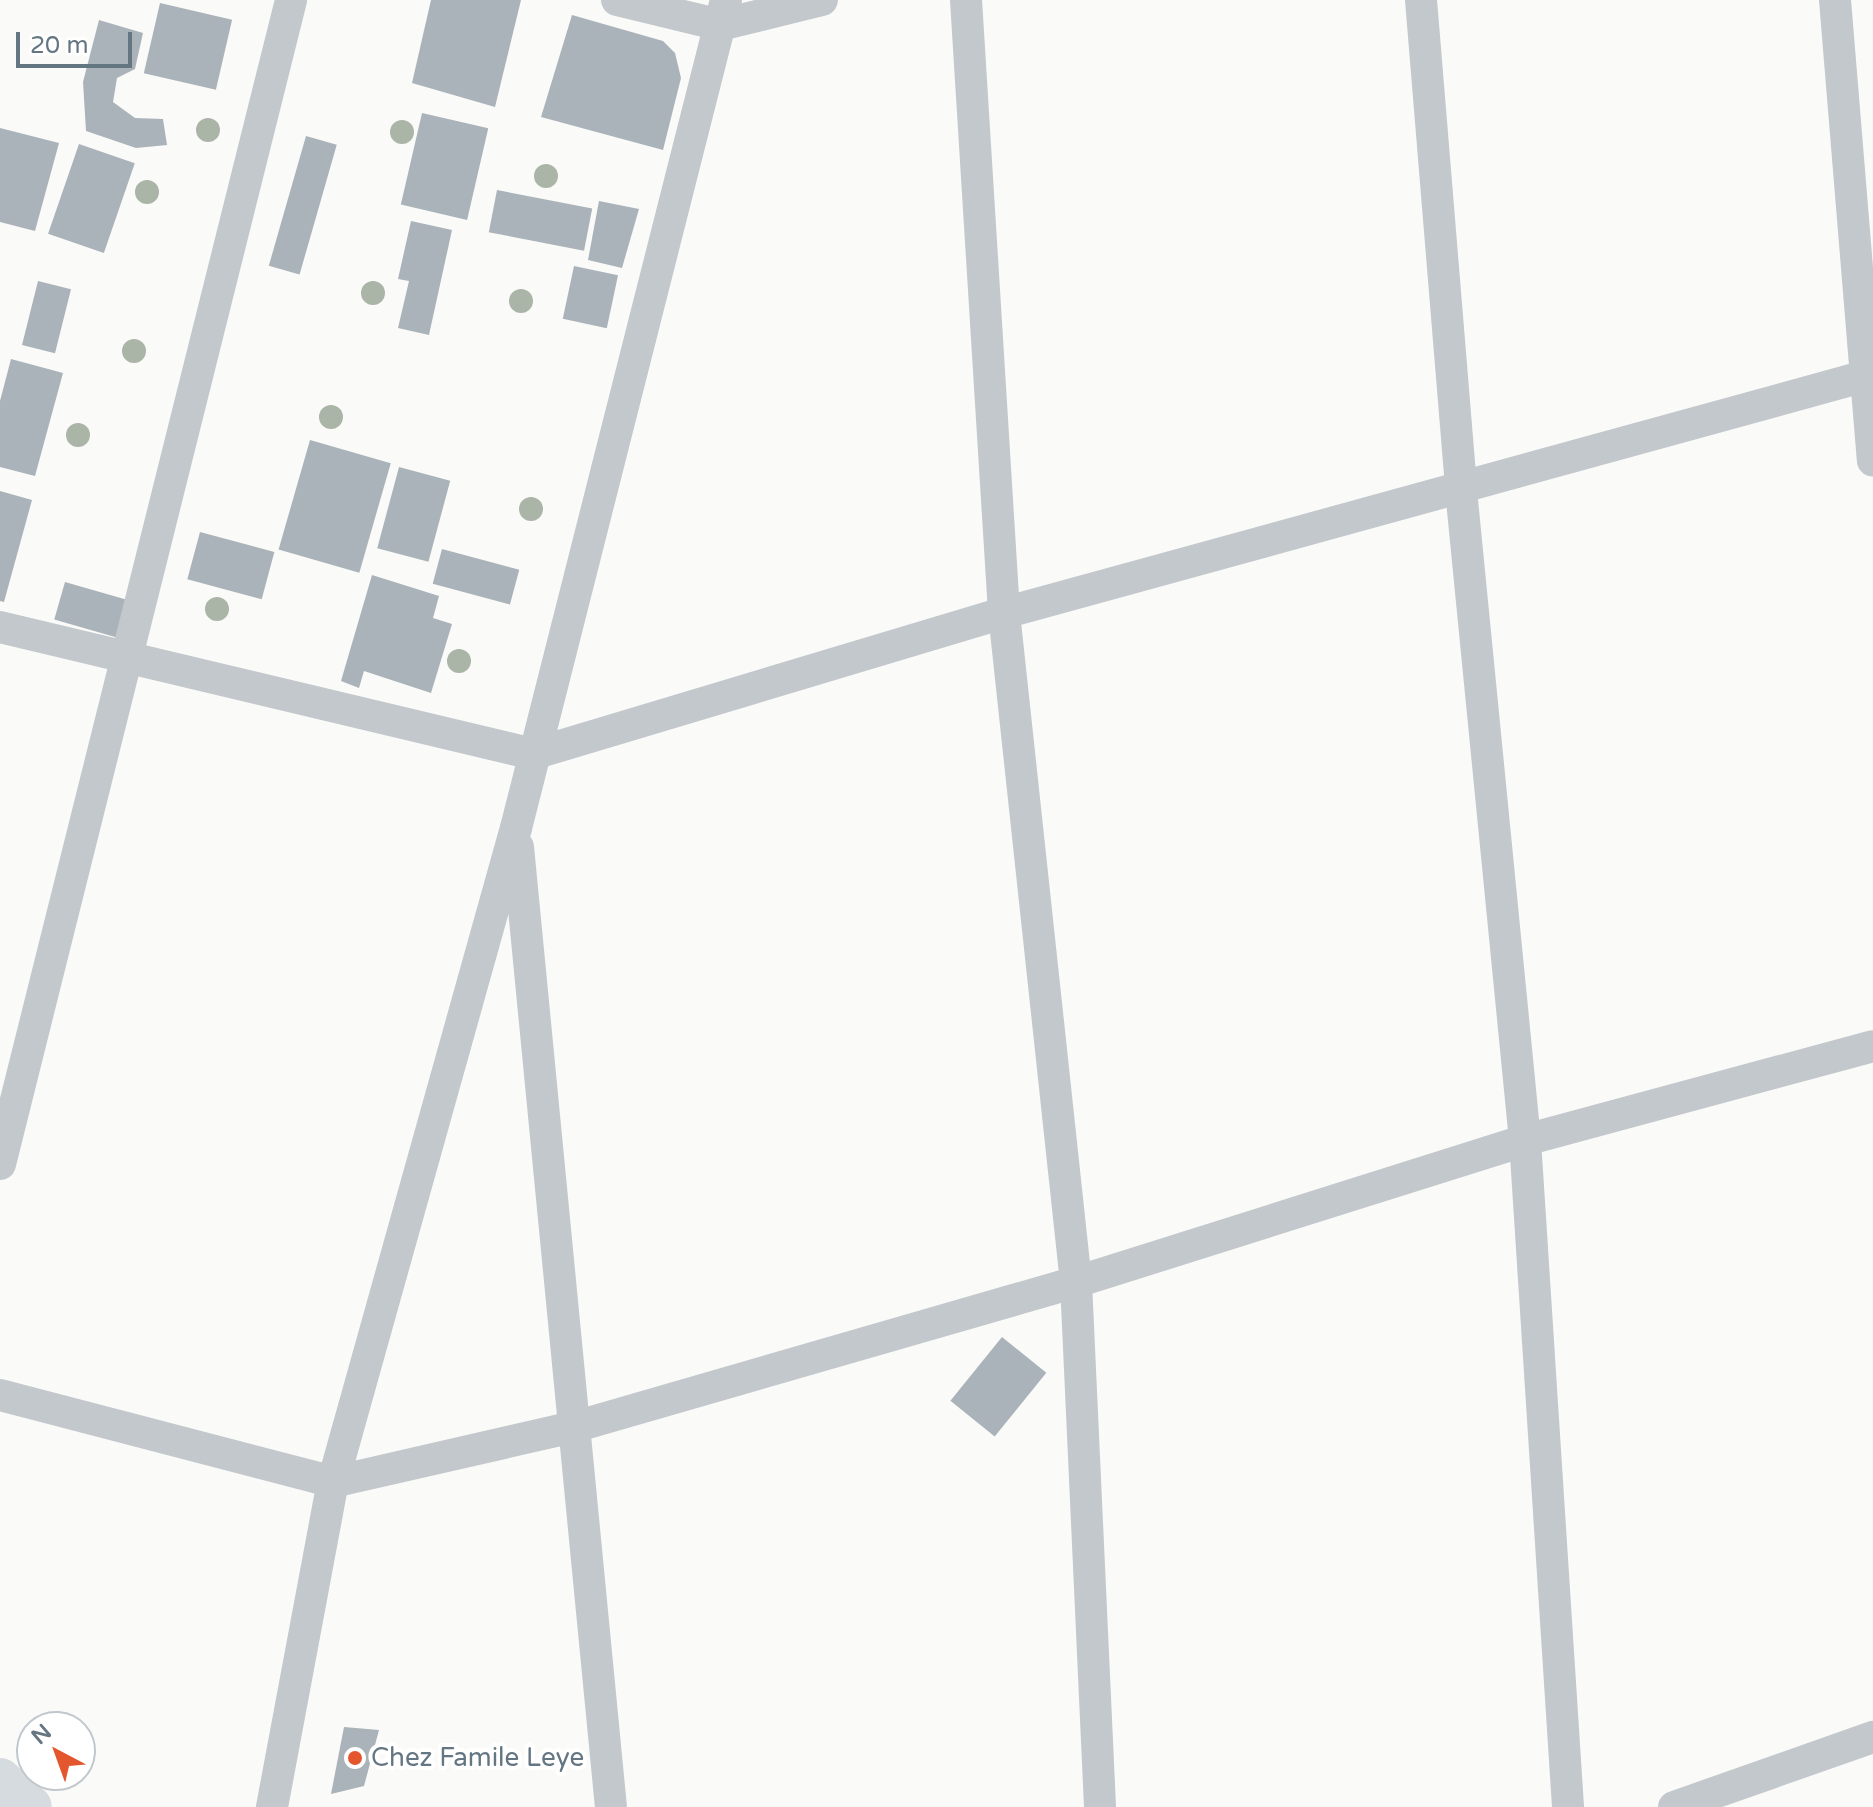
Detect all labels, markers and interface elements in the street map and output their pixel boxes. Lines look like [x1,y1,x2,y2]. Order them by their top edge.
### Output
scale bar [20,16,136,66]
text: 20 m [30,31,88,60]
north arrow [16,1711,96,1791]
text: N [26,1719,57,1750]
place label: Chez Famile Leye [371,1742,584,1774]
marker: Chez Famile Leye [346,1749,364,1767]

